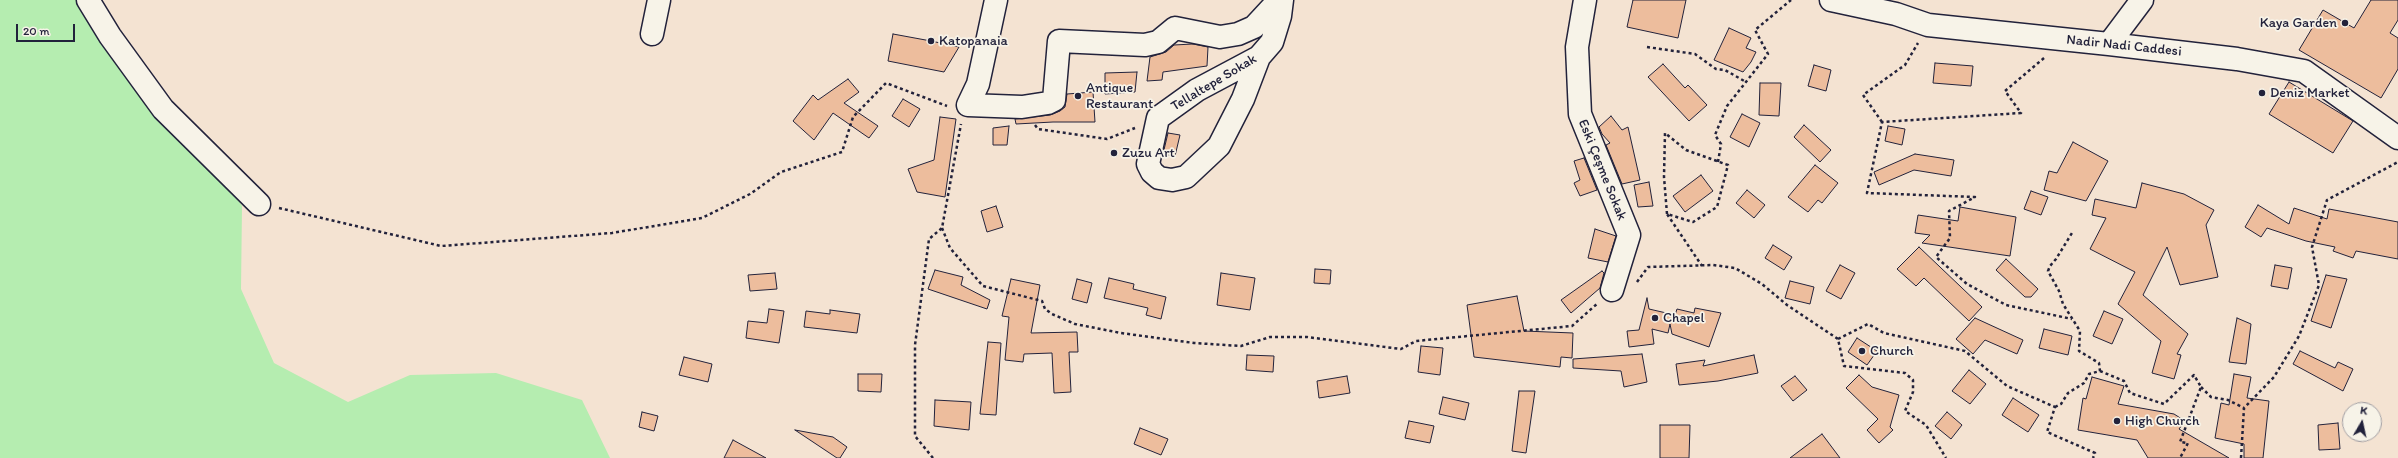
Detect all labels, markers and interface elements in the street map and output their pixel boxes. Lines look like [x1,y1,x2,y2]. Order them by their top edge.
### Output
place label: Kaya Garden [2260,15,2337,31]
scale bar [18,16,77,42]
marker: Kaya Garden [2340,18,2350,28]
text: 20 m [23,24,50,38]
street label: Nadir Nadi Caddesi [2066,32,2182,60]
place label: Katopanaia [939,33,1008,49]
marker: Katopanaia [926,36,936,46]
street label: Tellaltepe Sokak [1168,51,1260,115]
place label: Antique Restaurant [1086,80,1153,112]
place label: Deniz Market [2270,85,2350,101]
marker: Deniz Market [2257,88,2267,98]
marker: Antique Restaurant [1073,91,1083,101]
street label: Eski Çeşme Sokak [1574,117,1630,223]
place label: Zuzu Art [1122,145,1175,161]
marker: Zuzu Art [1109,148,1119,158]
place label: Chapel [1663,310,1704,326]
marker: Chapel [1650,313,1660,323]
place label: Church [1870,343,1914,359]
marker: Church [1857,346,1867,356]
north arrow [2342,402,2382,442]
text: K [2359,404,2368,418]
place label: High Church [2125,413,2199,429]
marker: High Church [2112,416,2122,426]

